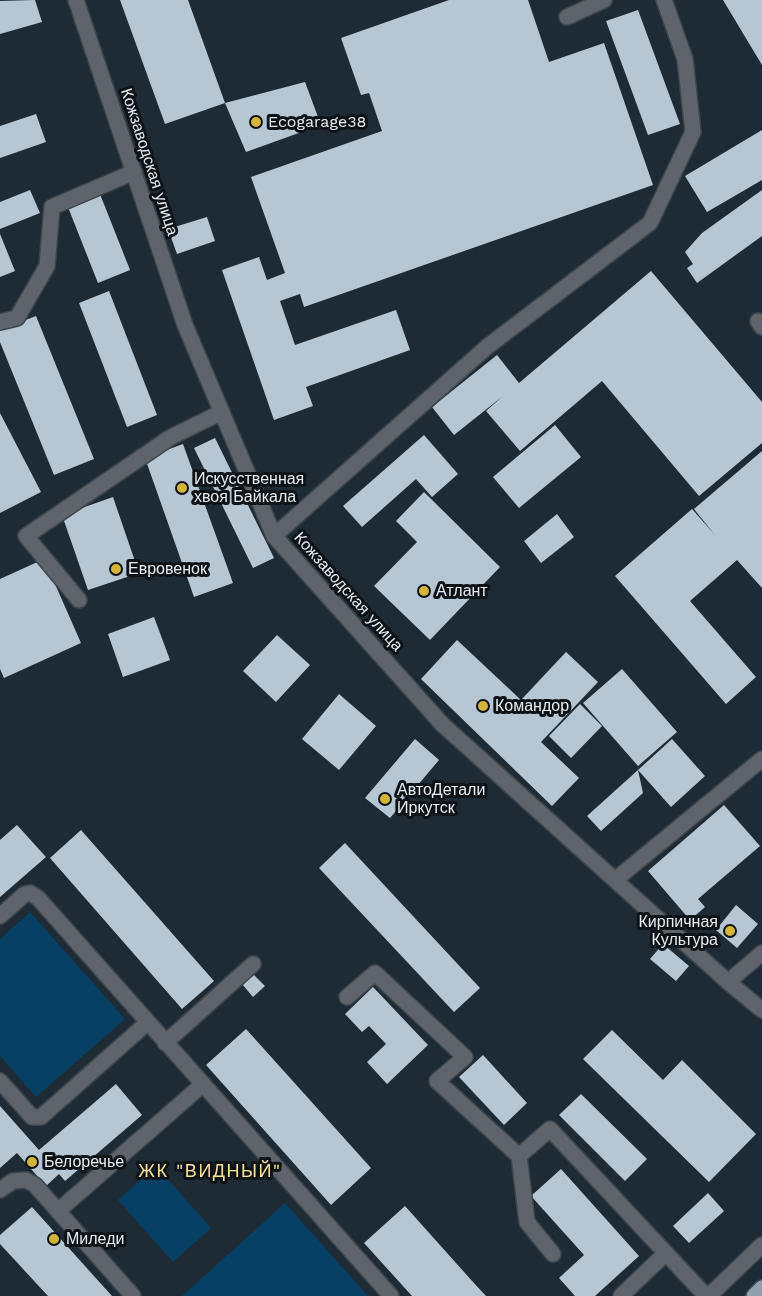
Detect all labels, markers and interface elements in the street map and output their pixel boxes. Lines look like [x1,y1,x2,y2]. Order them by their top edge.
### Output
street label: Кожзаводская улица [116,86,182,238]
place label: Ecogarage38 [268,112,366,132]
marker: Ecogarage38 [249,115,263,129]
place label: Искусственная хвоя Байкала [194,469,304,507]
marker: Искусственная хвоя Байкала [175,481,189,495]
street label: Кожзаводская улица [289,529,407,655]
place label: Евровенок [128,559,207,579]
marker: Евровенок [109,562,123,576]
place label: Атлант [436,581,488,601]
marker: Атлант [417,584,431,598]
place label: Командор [495,696,569,716]
marker: Командор [476,699,490,713]
place label: АвтоДетали Иркутск [397,780,485,818]
marker: АвтоДетали Иркутск [378,792,392,806]
place label: Кирпичная Культура [639,912,718,950]
marker: Кирпичная Культура [723,924,737,938]
place label: Белоречье [44,1152,124,1172]
marker: Белоречье [25,1155,39,1169]
district label: ЖК "ВИДНЫЙ" [138,1161,282,1183]
place label: Миледи [66,1229,124,1249]
marker: Миледи [47,1232,61,1246]

